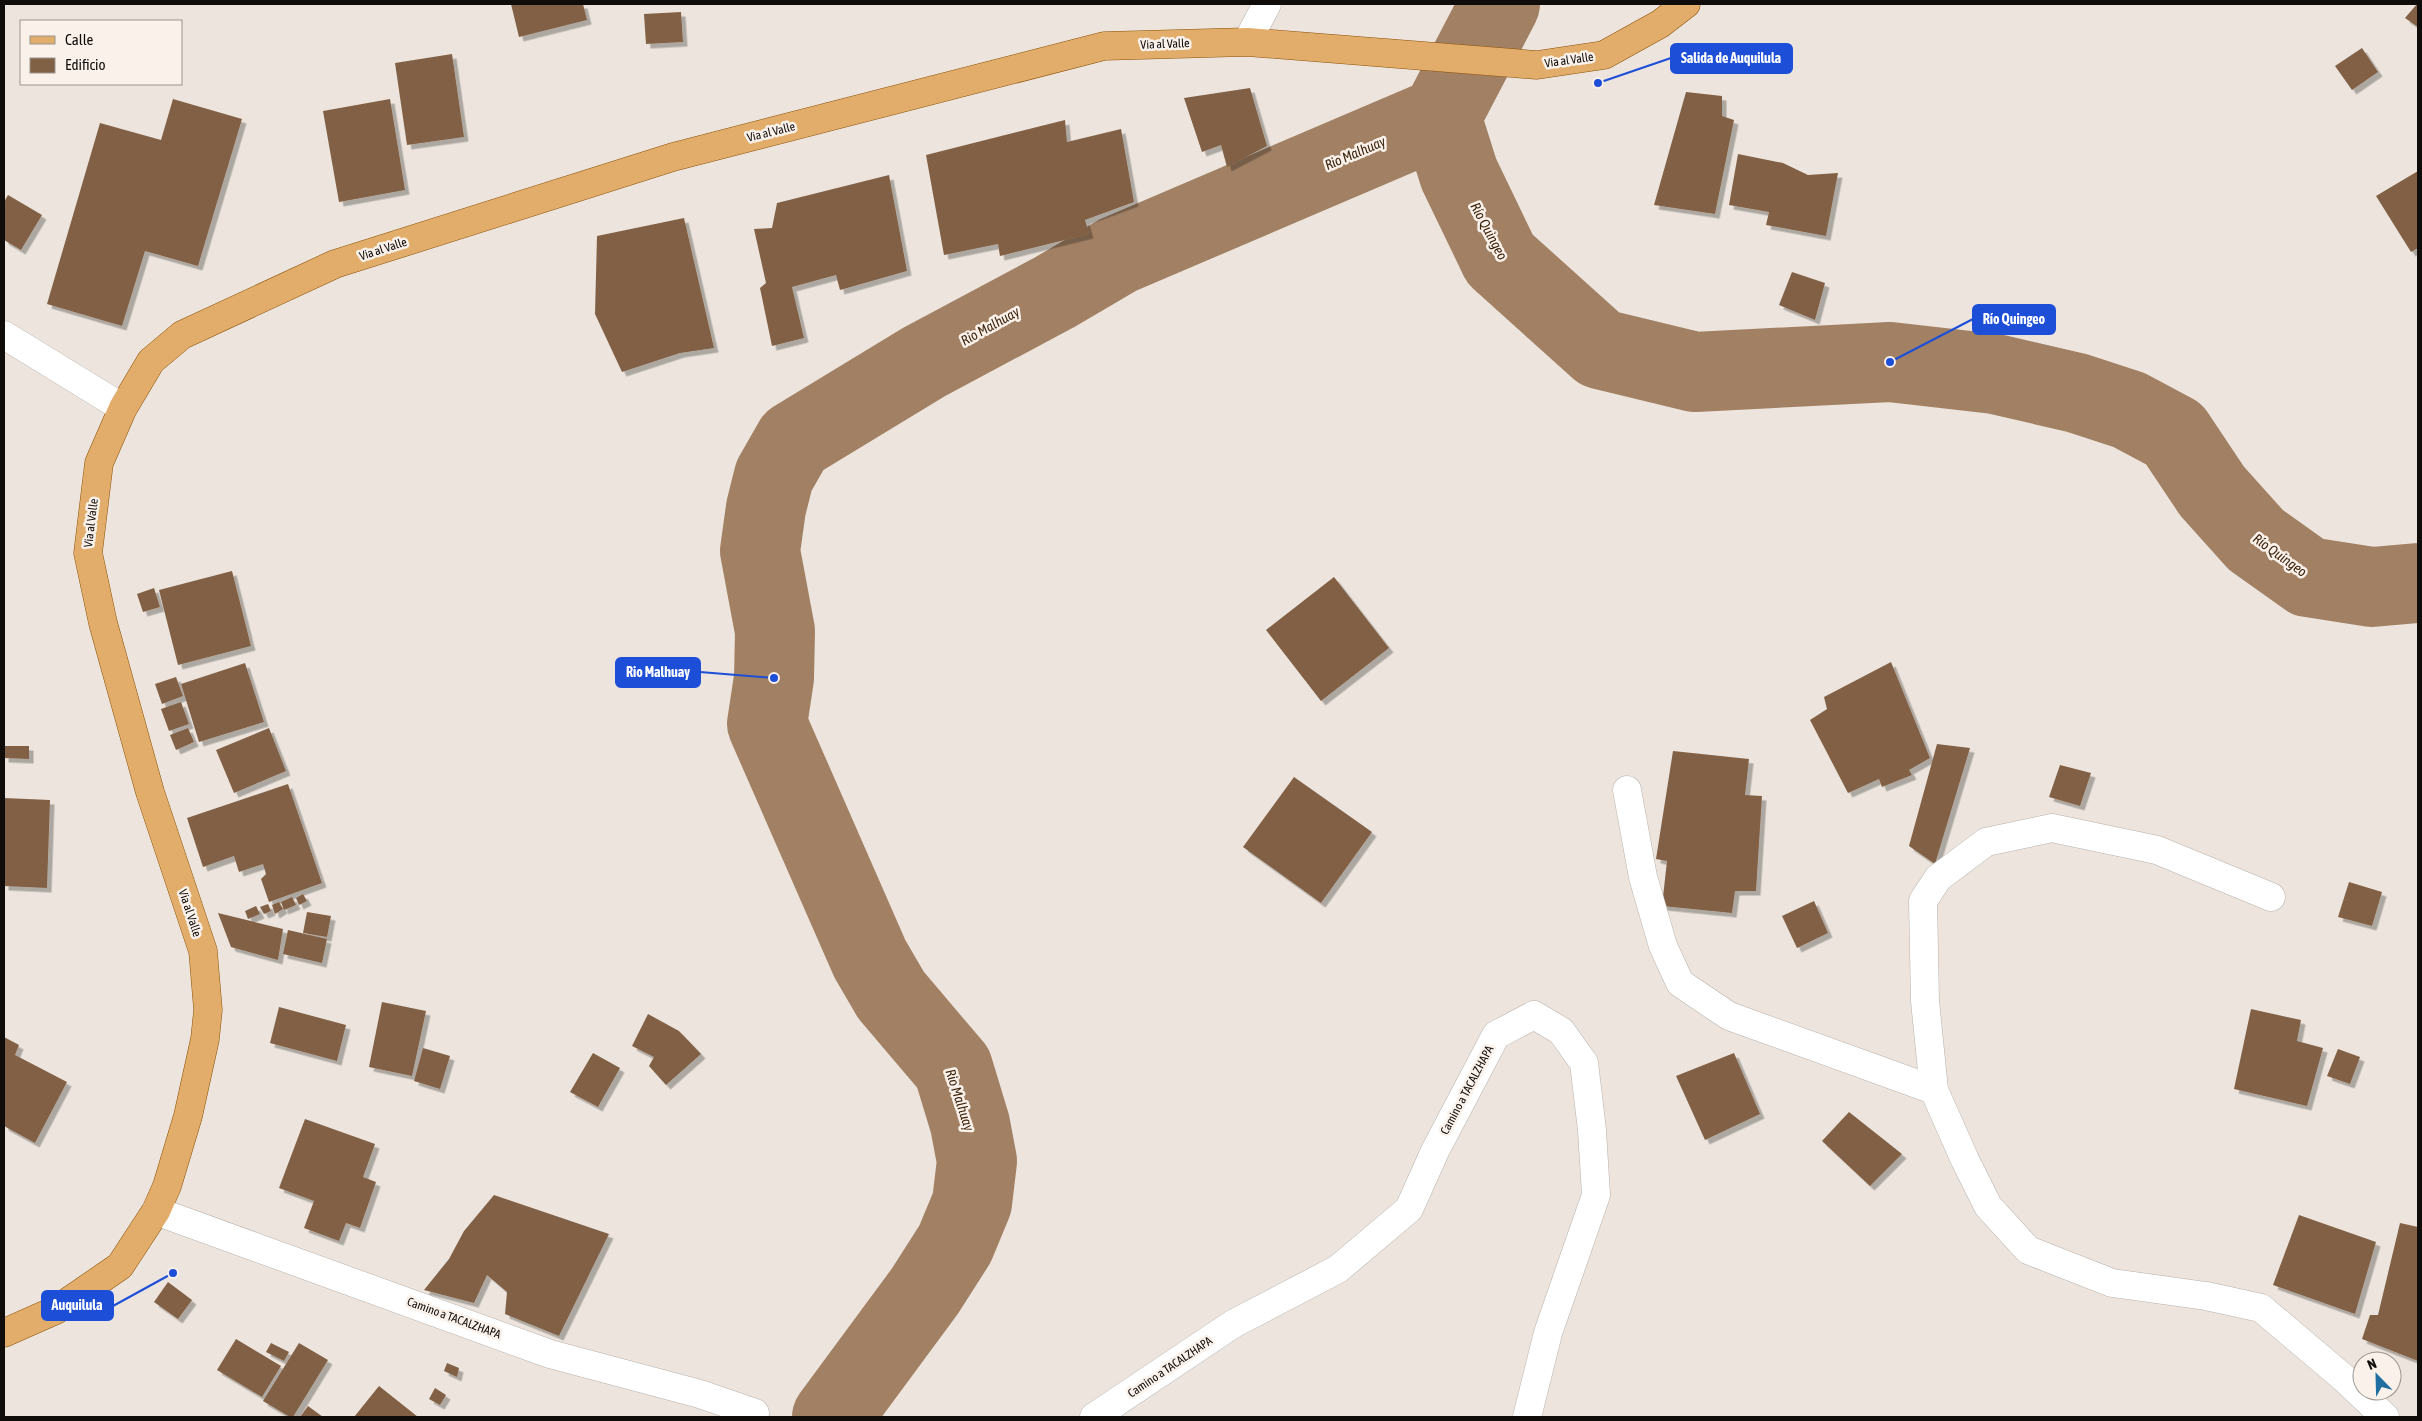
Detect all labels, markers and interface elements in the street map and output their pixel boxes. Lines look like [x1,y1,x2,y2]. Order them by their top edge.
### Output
legend [20,20,182,85]
text: Calle [65,31,94,48]
street label: Via al Valle [1140,36,1190,52]
callout: Salida de Auquilula [1671,44,1792,73]
street label: Via al Valle [1544,50,1594,70]
text: Salida de Auquilula [1681,50,1782,66]
text: Edificio [65,56,106,73]
street label: Via al Valle [746,119,796,145]
water label: Rio Malhuay [1322,133,1388,173]
water label: Río Quingeo [1467,200,1511,263]
street label: Via al Valle [358,235,408,263]
water label: Rio Malhuay [958,303,1022,349]
callout: Río Quingeo [1973,305,2055,334]
text: Río Quingeo [1983,311,2046,327]
street label: Via al Valle [81,498,101,548]
water label: Río Quingeo [2250,530,2310,580]
callout: Rio Malhuay [616,658,700,687]
text: Rio Malhuay [626,664,690,680]
street label: Via al Valle [176,888,204,938]
street label: Camino a TACALZHAPA [1438,1043,1496,1137]
water label: Rio Malhuay [942,1067,978,1133]
callout: Auquilula [42,1291,113,1320]
street label: Camino a TACALZHAPA [405,1295,503,1342]
text: Auquilula [51,1297,103,1313]
street label: Camino a TACALZHAPA [1125,1333,1215,1400]
north arrow [2352,1351,2402,1401]
text: N [2365,1355,2379,1373]

